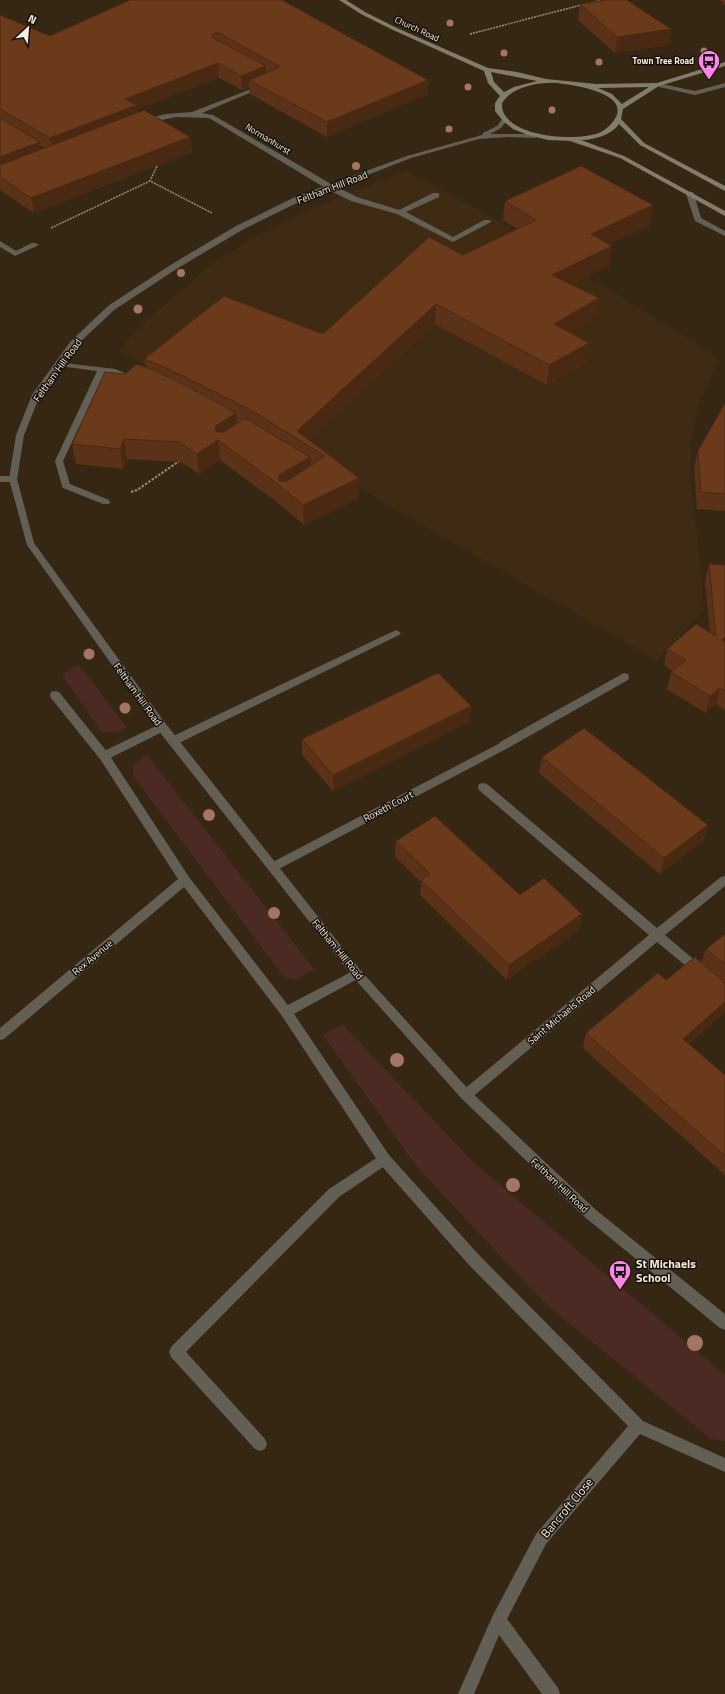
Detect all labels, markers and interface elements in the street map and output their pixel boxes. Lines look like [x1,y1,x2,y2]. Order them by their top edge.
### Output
north arrow [8,8,48,48]
text: N [25,10,39,28]
street label: Church Road [393,13,442,45]
bus stop icon: Town Tree Road [696,48,722,81]
place label: Town Tree Road [633,54,694,67]
street label: Normanhurst [243,120,294,158]
street label: Feltham Hill Road [295,167,370,208]
street label: Feltham Hill Road [29,336,85,405]
street label: Feltham Hill Road [110,660,166,729]
street label: Roxeth Court [361,787,416,826]
street label: Feltham Hill Road [308,916,367,983]
street label: Rex Avenue [69,936,116,979]
street label: Saint Michaels Road [524,982,599,1048]
street label: Feltham Hill Road [527,1155,592,1216]
place label: St Michaels School [636,1254,696,1287]
bus stop icon: St Michaels School [607,1258,633,1291]
street label: Bancroft Close [536,1473,598,1542]

